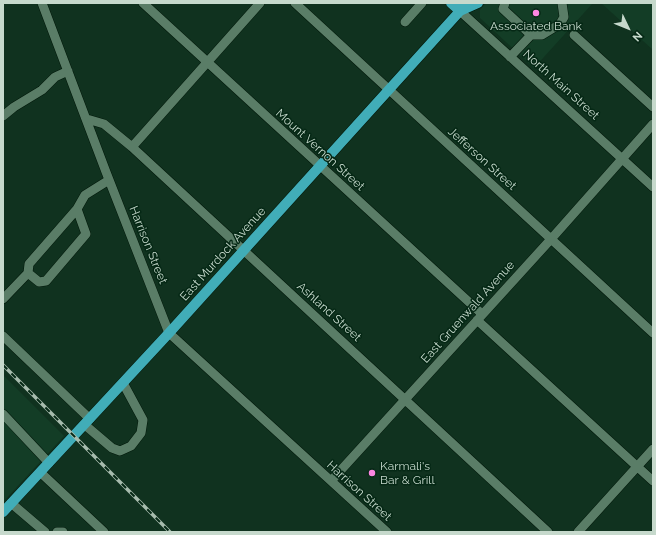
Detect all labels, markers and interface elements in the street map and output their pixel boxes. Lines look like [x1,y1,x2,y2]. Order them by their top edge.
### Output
marker: Associated Bank [531,8,541,18]
north arrow [608,8,648,48]
place label: Associated Bank [490,19,582,33]
text: N [630,29,645,44]
street label: North Main Street [520,47,602,123]
street label: Mount Vernon Street [273,106,367,194]
street label: Jefferson Street [445,125,519,193]
street label: Harrison Street [126,204,170,286]
street label: East Murdock Avenue [177,204,269,304]
street label: East Gruenwald Avenue [418,258,518,366]
street label: Ashland Street [294,279,364,345]
street label: Harrison Street [323,458,395,524]
place label: Karmali's Bar & Grill [380,459,435,487]
marker: Karmali's Bar & Grill [367,468,377,478]

